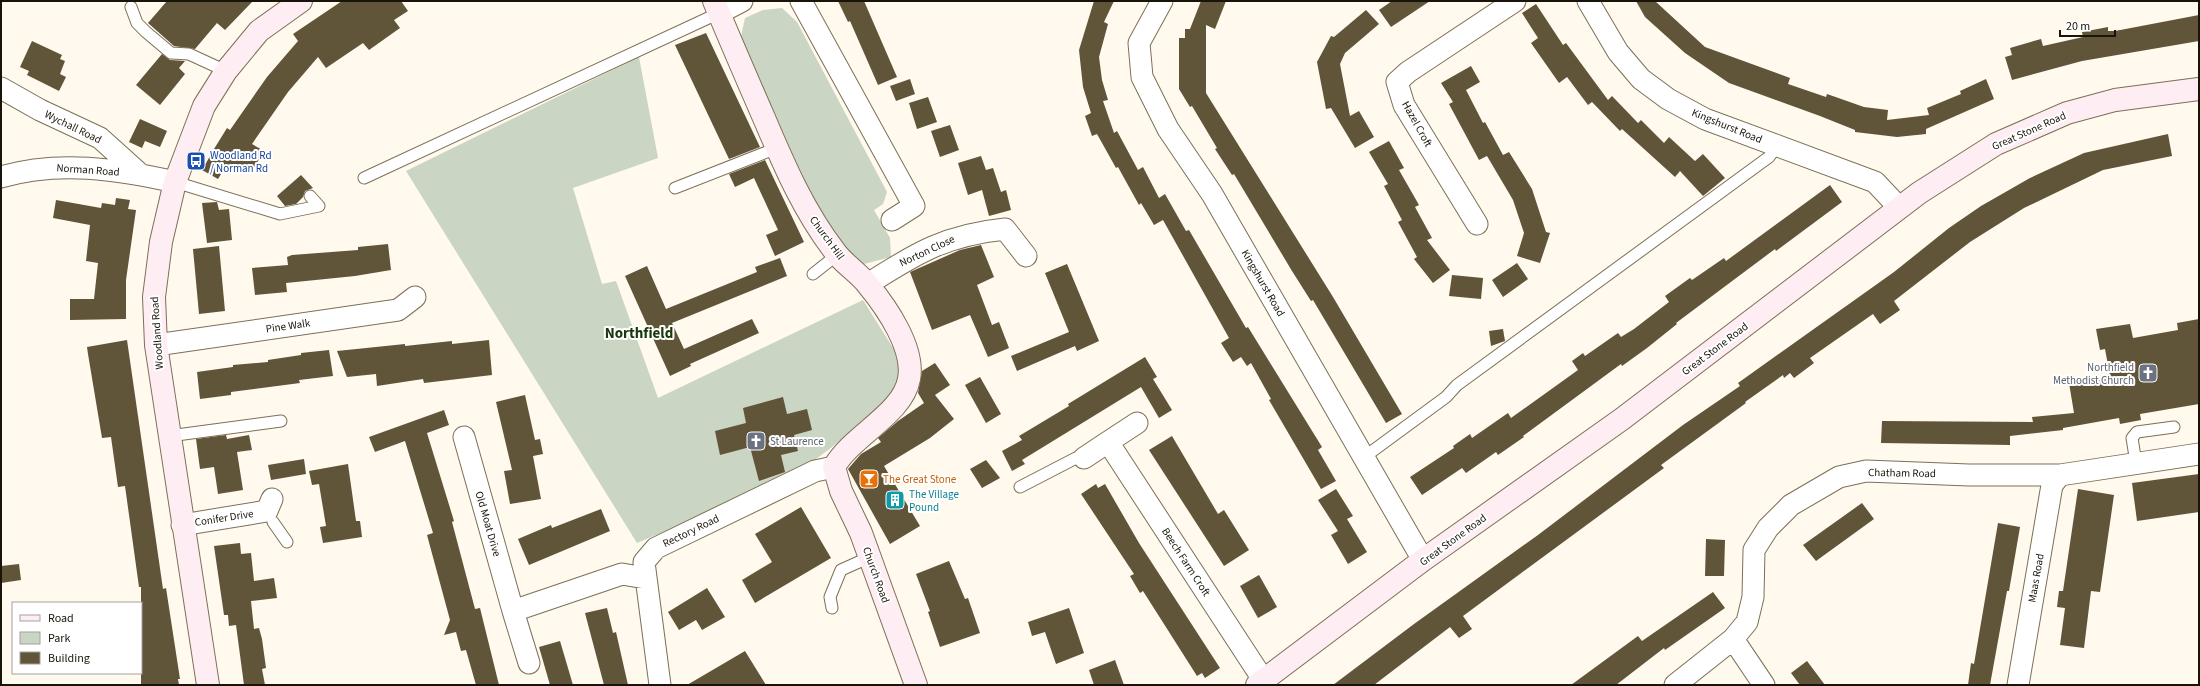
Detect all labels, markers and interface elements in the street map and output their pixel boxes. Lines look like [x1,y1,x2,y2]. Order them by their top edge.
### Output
scale bar [2060,12,2115,38]
text: 20 m [2066,18,2090,35]
street label: Hazel Croft [1398,98,1436,150]
street label: Kingshurst Road [1689,105,1765,147]
street label: Wychall Road [42,107,104,147]
street label: Great Stone Road [1990,108,2068,154]
place label: Woodland Rd / Norman Rd [210,148,272,176]
bus stop icon: Woodland Rd / Norman Rd [185,150,207,172]
street label: Norman Road [56,160,120,180]
street label: Church Hill [806,213,848,263]
street label: Norton Close [897,231,958,270]
street label: Kingshurst Road [1238,247,1288,319]
street label: Woodland Road [147,296,167,370]
street label: Pine Walk [265,315,312,337]
street label: Great Stone Road [1679,319,1751,379]
district label: Northfield [605,323,673,344]
place label: Northfield Methodist Church [2053,360,2134,388]
church icon: Northfield Methodist Church [2137,362,2159,384]
church icon: St Laurence [745,430,767,452]
place label: St Laurence [770,434,824,449]
street label: Chatham Road [1868,465,1936,481]
bar icon: The Great Stone [858,468,880,490]
place label: The Great Stone [883,472,957,487]
place label: The Village Pound [909,487,959,515]
building icon: The Village Pound [884,489,906,511]
street label: Old Moat Drive [472,490,505,559]
street label: Conifer Drive [193,506,255,530]
street label: Rectory Road [660,511,722,551]
street label: Great Stone Road [1416,511,1490,569]
street label: Beech Farm Croft [1158,525,1214,600]
street label: Church Road [859,545,893,605]
street label: Maas Road [2024,552,2048,604]
legend [12,602,142,674]
text: Road [48,610,74,627]
text: Park [48,630,70,647]
text: Building [48,650,90,667]

